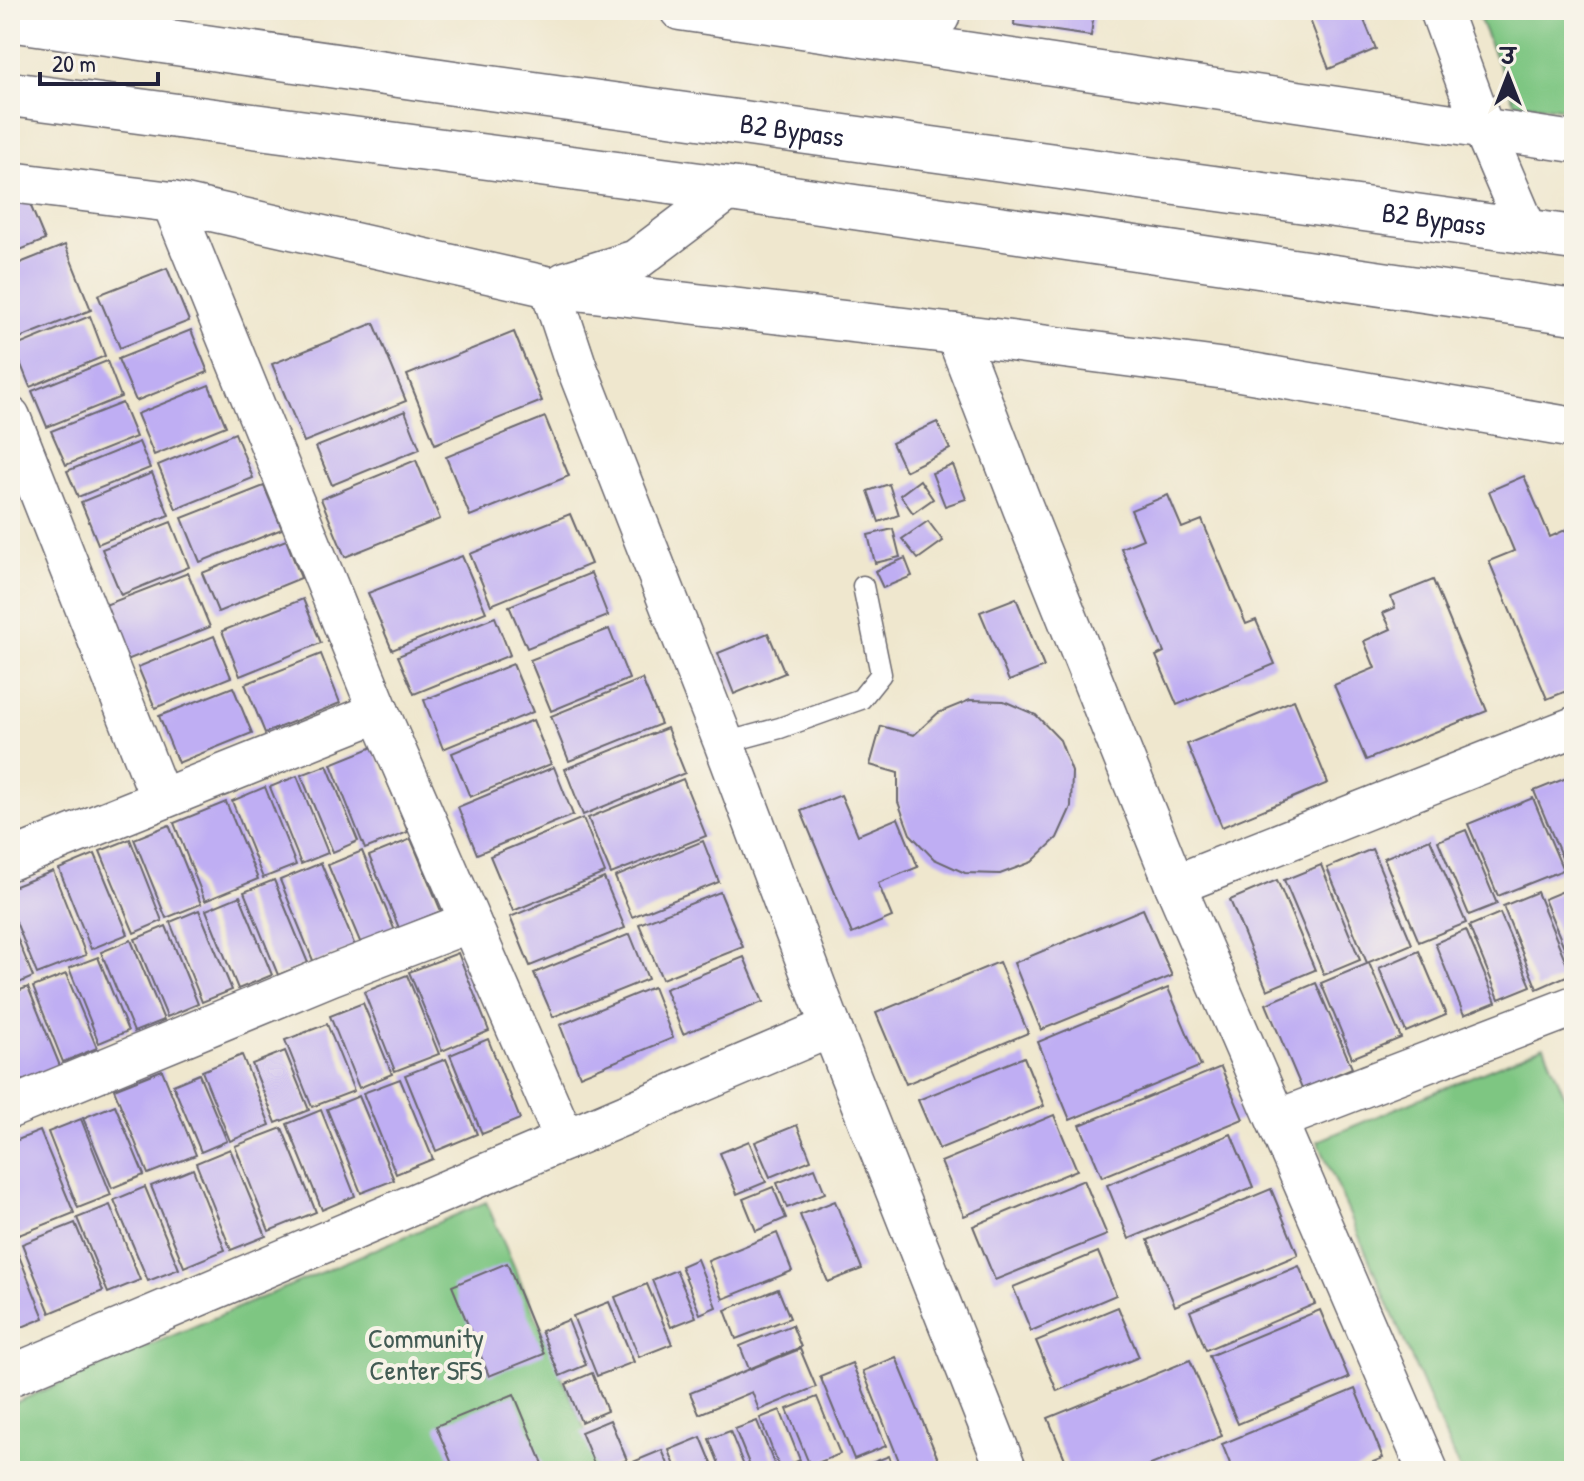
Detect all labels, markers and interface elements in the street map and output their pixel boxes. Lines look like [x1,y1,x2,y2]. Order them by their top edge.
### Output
scale bar [40,36,158,86]
north arrow [1468,36,1548,116]
text: उ [1499,41,1518,71]
text: 20 m [52,47,96,79]
street label: B2 Bypass [738,104,846,156]
street label: B2 Bypass [1380,193,1488,245]
park label: Community Center SFS [368,1319,484,1389]

